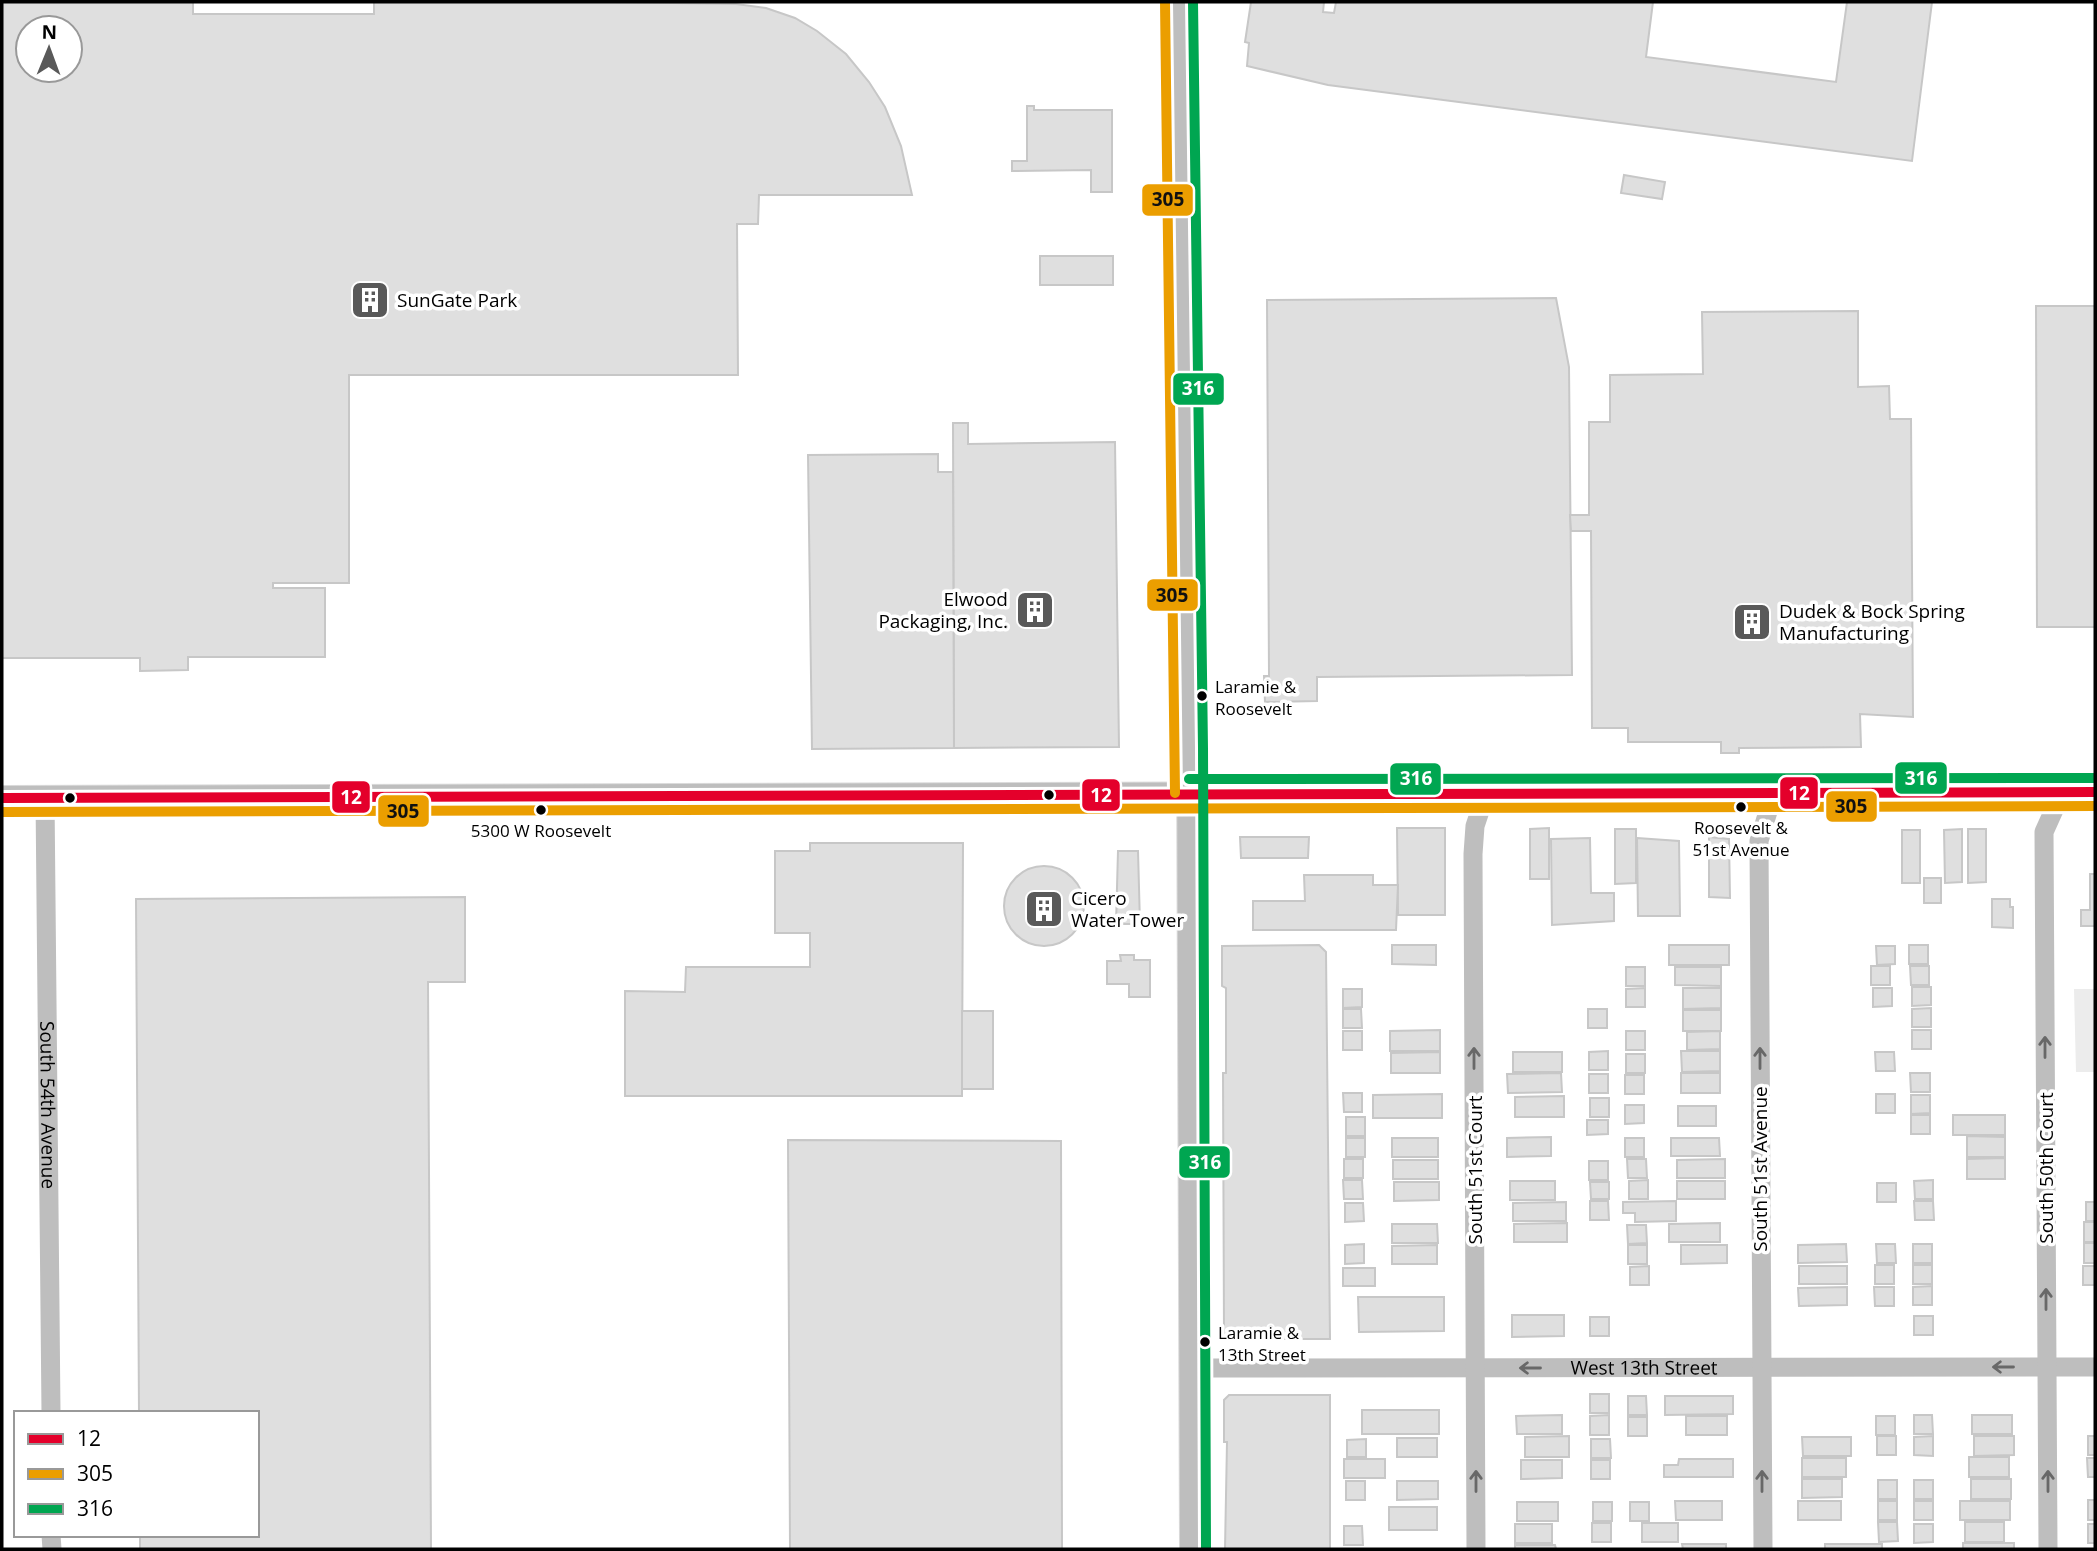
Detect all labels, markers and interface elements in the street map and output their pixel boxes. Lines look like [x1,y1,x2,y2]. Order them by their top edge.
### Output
north arrow [14,14,84,84]
text: N [41,19,57,45]
line badge: 305 [1141,183,1194,217]
text: 305 [1152,186,1184,212]
building icon: SunGate Park [349,279,391,321]
place label: SunGate Park [397,287,517,313]
line badge: 316 [1172,372,1225,406]
text: 316 [1182,375,1214,401]
line badge: 305 [1146,578,1199,612]
text: 305 [1156,582,1188,608]
place label: Elwood Packaging, Inc. [878,586,1008,634]
building icon: Elwood Packaging, Inc. [1014,589,1056,631]
place label: Dudek & Bock Spring Manufacturing [1779,598,1965,646]
building icon: Dudek & Bock Spring Manufacturing [1731,601,1773,643]
place label: Laramie & Roosevelt [1215,675,1297,720]
marker: Laramie & Roosevelt [1195,689,1209,703]
line badge: 316 [1894,761,1948,795]
line badge: 316 [1389,762,1442,796]
text: 316 [1400,765,1432,791]
text: 316 [1905,765,1937,791]
line badge: 12 [1779,776,1819,810]
line badge: 12 [1081,778,1121,812]
line badge: 12 [331,780,371,814]
text: 12 [1788,780,1810,806]
text: 12 [1090,782,1112,808]
text: 12 [340,784,362,810]
unlabelled marker [1042,788,1056,802]
line badge: 305 [1825,790,1878,823]
unlabelled marker [63,791,77,805]
text: 305 [1835,793,1867,819]
line badge: 305 [377,794,430,828]
text: 305 [387,798,419,824]
marker: Roosevelt & 51st Avenue [1734,800,1748,814]
marker: 5300 W Roosevelt [534,803,548,817]
place label: Roosevelt & 51st Avenue [1692,816,1790,861]
place label: 5300 W Roosevelt [471,819,611,842]
place label: Cicero Water Tower [1071,885,1185,933]
building icon: Cicero Water Tower [1023,888,1065,930]
street label: South 54th Avenue [34,1021,62,1189]
one-way arrow [2038,1036,2052,1059]
one-way arrow [1467,1046,1481,1069]
one-way arrow [1753,1046,1767,1069]
street label: South 51st Avenue [1747,1086,1773,1252]
street label: South 50th Court [2033,1092,2059,1244]
street label: South 51st Court [1462,1095,1488,1244]
line badge: 316 [1178,1145,1231,1179]
text: 316 [1189,1149,1221,1175]
one-way arrow [2040,1288,2053,1311]
place label: Laramie & 13th Street [1218,1321,1306,1366]
marker: Laramie & 13th Street [1198,1335,1212,1349]
street label: West 13th Street [1570,1354,1718,1381]
one-way arrow [1991,1360,2014,1374]
one-way arrow [1519,1361,1542,1375]
legend [14,1411,259,1537]
text: 12 [77,1424,101,1452]
text: 305 [77,1459,113,1487]
one-way arrow [1469,1470,1483,1493]
one-way arrow [1755,1470,1769,1493]
one-way arrow [2041,1470,2055,1493]
text: 316 [77,1494,113,1522]

